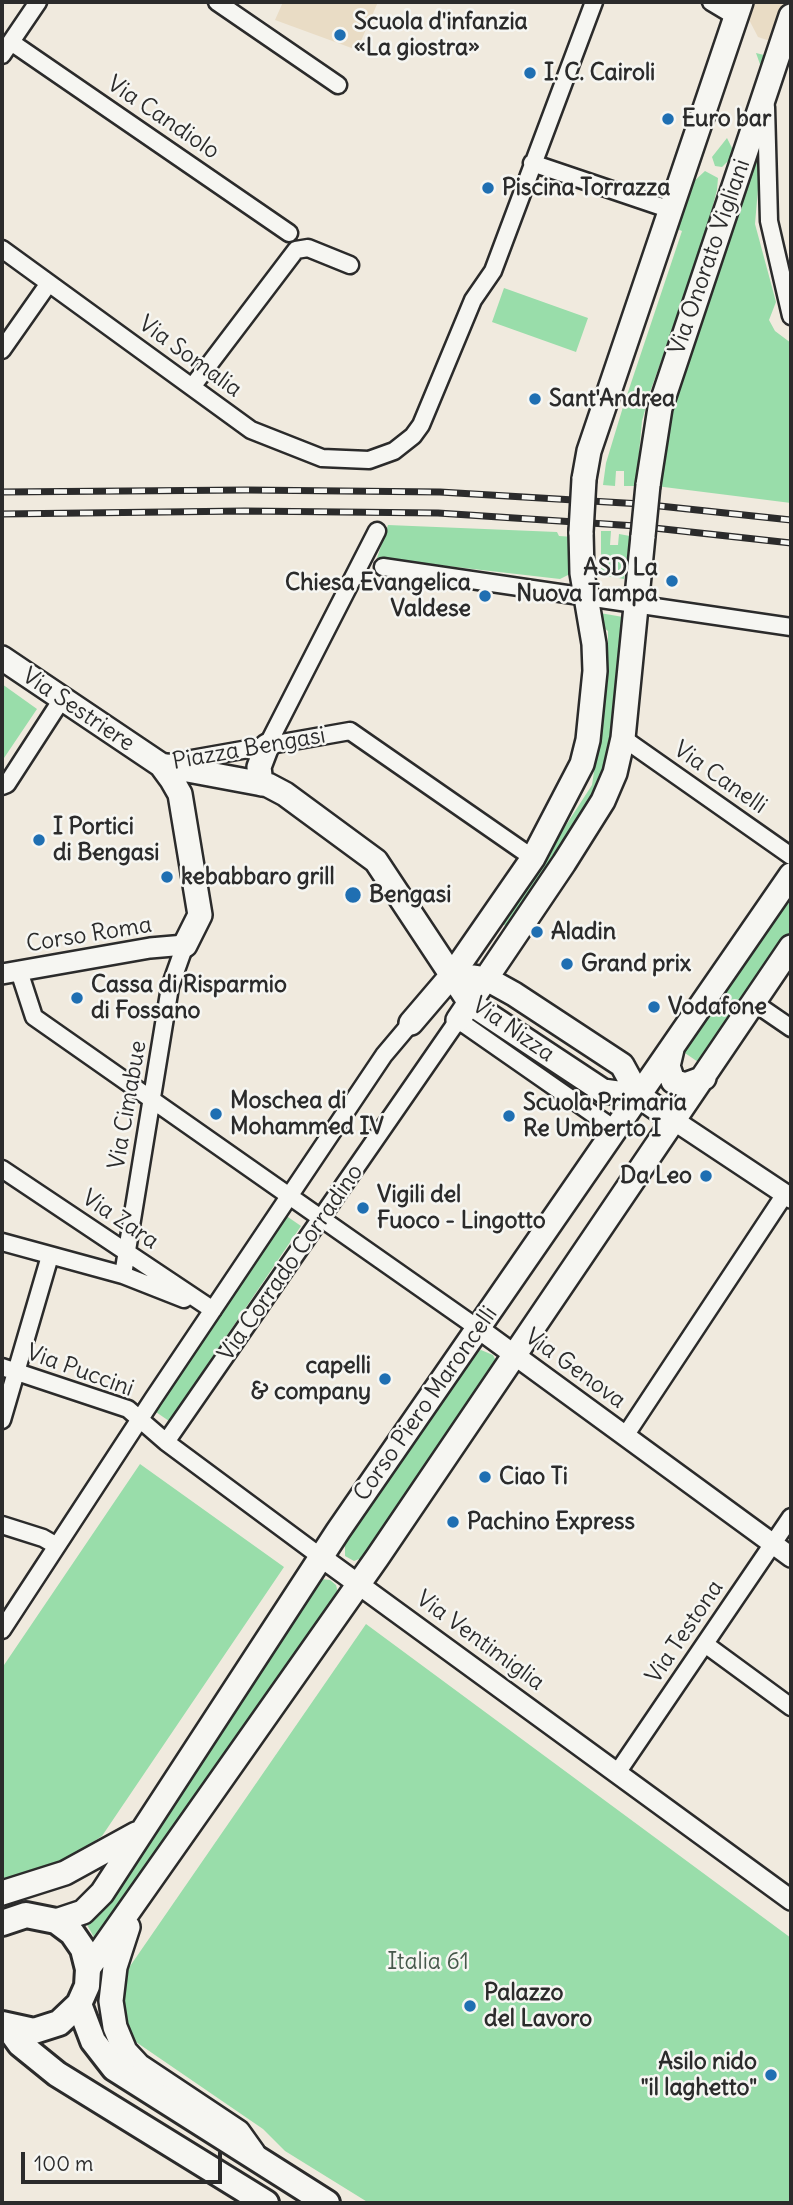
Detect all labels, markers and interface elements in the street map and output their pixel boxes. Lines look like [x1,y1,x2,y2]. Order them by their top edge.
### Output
place label: Scuola d'infanzia «La giostra» [354,8,528,62]
marker: Scuola d'infanzia «La giostra» [332,27,348,43]
place label: I. C. Cairoli [544,59,655,87]
marker: I. C. Cairoli [522,65,538,81]
street label: Via Candiolo [102,70,224,166]
place label: Euro bar [682,105,771,133]
marker: Euro bar [660,111,676,127]
street label: Via Onorato Vigliani [664,156,756,358]
place label: Piscina Torrazza [502,174,670,202]
marker: Piscina Torrazza [480,180,496,196]
street label: Via Somalia [133,310,247,404]
place label: Sant'Andrea [549,385,675,413]
marker: Sant'Andrea [527,391,543,407]
place label: ASD La Nuova Tampa [516,554,658,608]
place label: Chiesa Evangelica Valdese [285,569,471,623]
marker: ASD La Nuova Tampa [664,573,680,589]
marker: Chiesa Evangelica Valdese [477,588,493,604]
street label: Via Sestriere [17,662,139,758]
street label: Piazza Bengasi [170,722,328,776]
street label: Via Canelli [668,736,772,820]
place label: I Portici di Bengasi [53,813,160,867]
marker: I Portici di Bengasi [31,832,47,848]
place label: kebabbaro grill [181,863,335,891]
marker: kebabbaro grill [159,869,175,885]
place label: Bengasi [369,881,451,909]
marker: Bengasi [343,885,363,905]
street label: Corso Roma [24,911,154,959]
place label: Aladin [551,918,616,946]
marker: Aladin [529,924,545,940]
place label: Grand prix [581,950,691,978]
marker: Grand prix [559,956,575,972]
place label: Cassa di Risparmio di Fossano [91,971,287,1025]
marker: Cassa di Risparmio di Fossano [69,990,85,1006]
street label: Via Nizza [467,992,559,1068]
place label: Vodafone [668,993,767,1021]
marker: Vodafone [646,999,662,1015]
street label: Via Cimabue [103,1039,153,1171]
place label: Moschea di Mohammed IV [230,1087,384,1141]
place label: Scuola Primaria Re Umberto I [523,1089,687,1143]
marker: Moschea di Mohammed IV [208,1106,224,1122]
marker: Scuola Primaria Re Umberto I [501,1108,517,1124]
street label: Via Corrado Corradino [213,1159,369,1367]
place label: Da Leo [620,1162,692,1190]
marker: Da Leo [698,1168,714,1184]
place label: Vigili del Fuoco - Lingotto [377,1181,546,1235]
street label: Via Zara [77,1184,163,1256]
marker: Vigili del Fuoco - Lingotto [355,1200,371,1216]
street label: Corso Piero Maroncelli [348,1301,504,1507]
street label: Via Genova [519,1323,631,1415]
street label: Via Puccini [23,1339,137,1403]
place label: capelli & company [251,1352,371,1406]
marker: capelli & company [377,1371,393,1387]
place label: Ciao Ti [499,1463,568,1491]
marker: Ciao Ti [477,1469,493,1485]
place label: Pachino Express [467,1508,635,1536]
marker: Pachino Express [445,1514,461,1530]
street label: Via Testona [640,1575,730,1689]
street label: Via Ventimiglia [411,1585,549,1697]
park label: Italia 61 [387,1948,469,1976]
place label: Palazzo del Lavoro [484,1979,592,2033]
marker: Palazzo del Lavoro [462,1998,478,2014]
place label: Asilo nido "il laghetto" [641,2048,757,2102]
marker: Asilo nido "il laghetto" [763,2067,779,2083]
scale bar [24,2138,226,2182]
text: 100 m [34,2150,93,2177]

